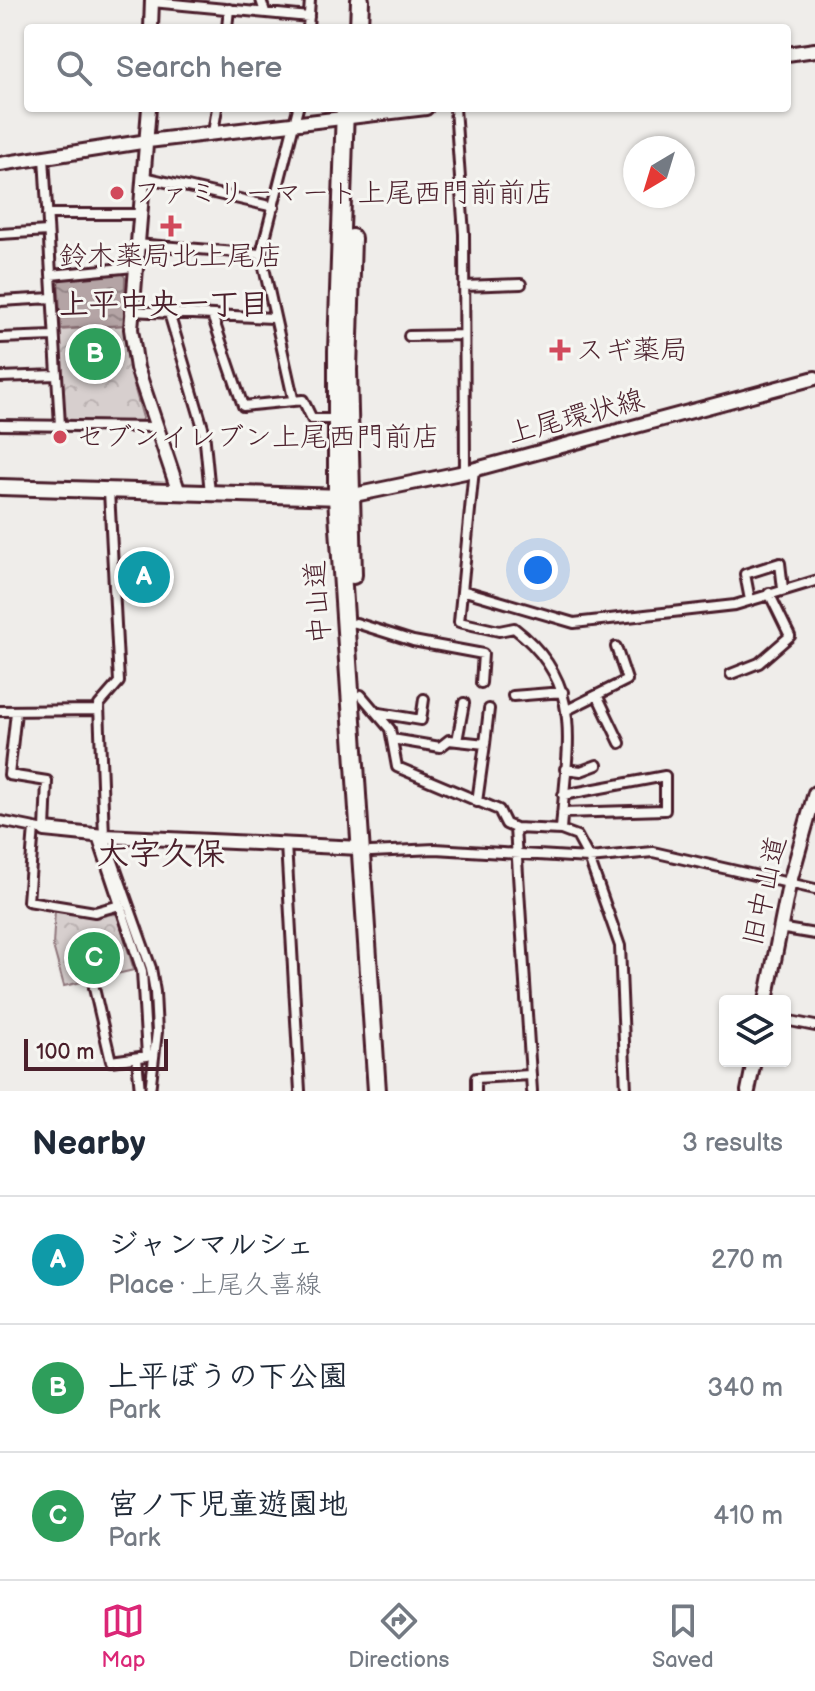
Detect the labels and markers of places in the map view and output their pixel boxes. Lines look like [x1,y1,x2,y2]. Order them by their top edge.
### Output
place label: ファミリーマート上尾西門前前店 [133,177,554,210]
marker: ファミリーマート上尾西門前前店 [108,184,126,202]
marker: 鈴木薬局北上尾店 [162,217,180,235]
place label: 鈴木薬局北上尾店 [59,240,283,273]
pin: B [69,324,121,384]
place label: スギ薬局 [576,334,688,367]
marker: スギ薬局 [551,341,569,359]
place label: セブンイレブン上尾西門前店 [76,421,440,454]
marker: セブンイレブン上尾西門前店 [51,428,69,446]
pin: A [118,547,170,607]
pin: C [68,928,120,988]

